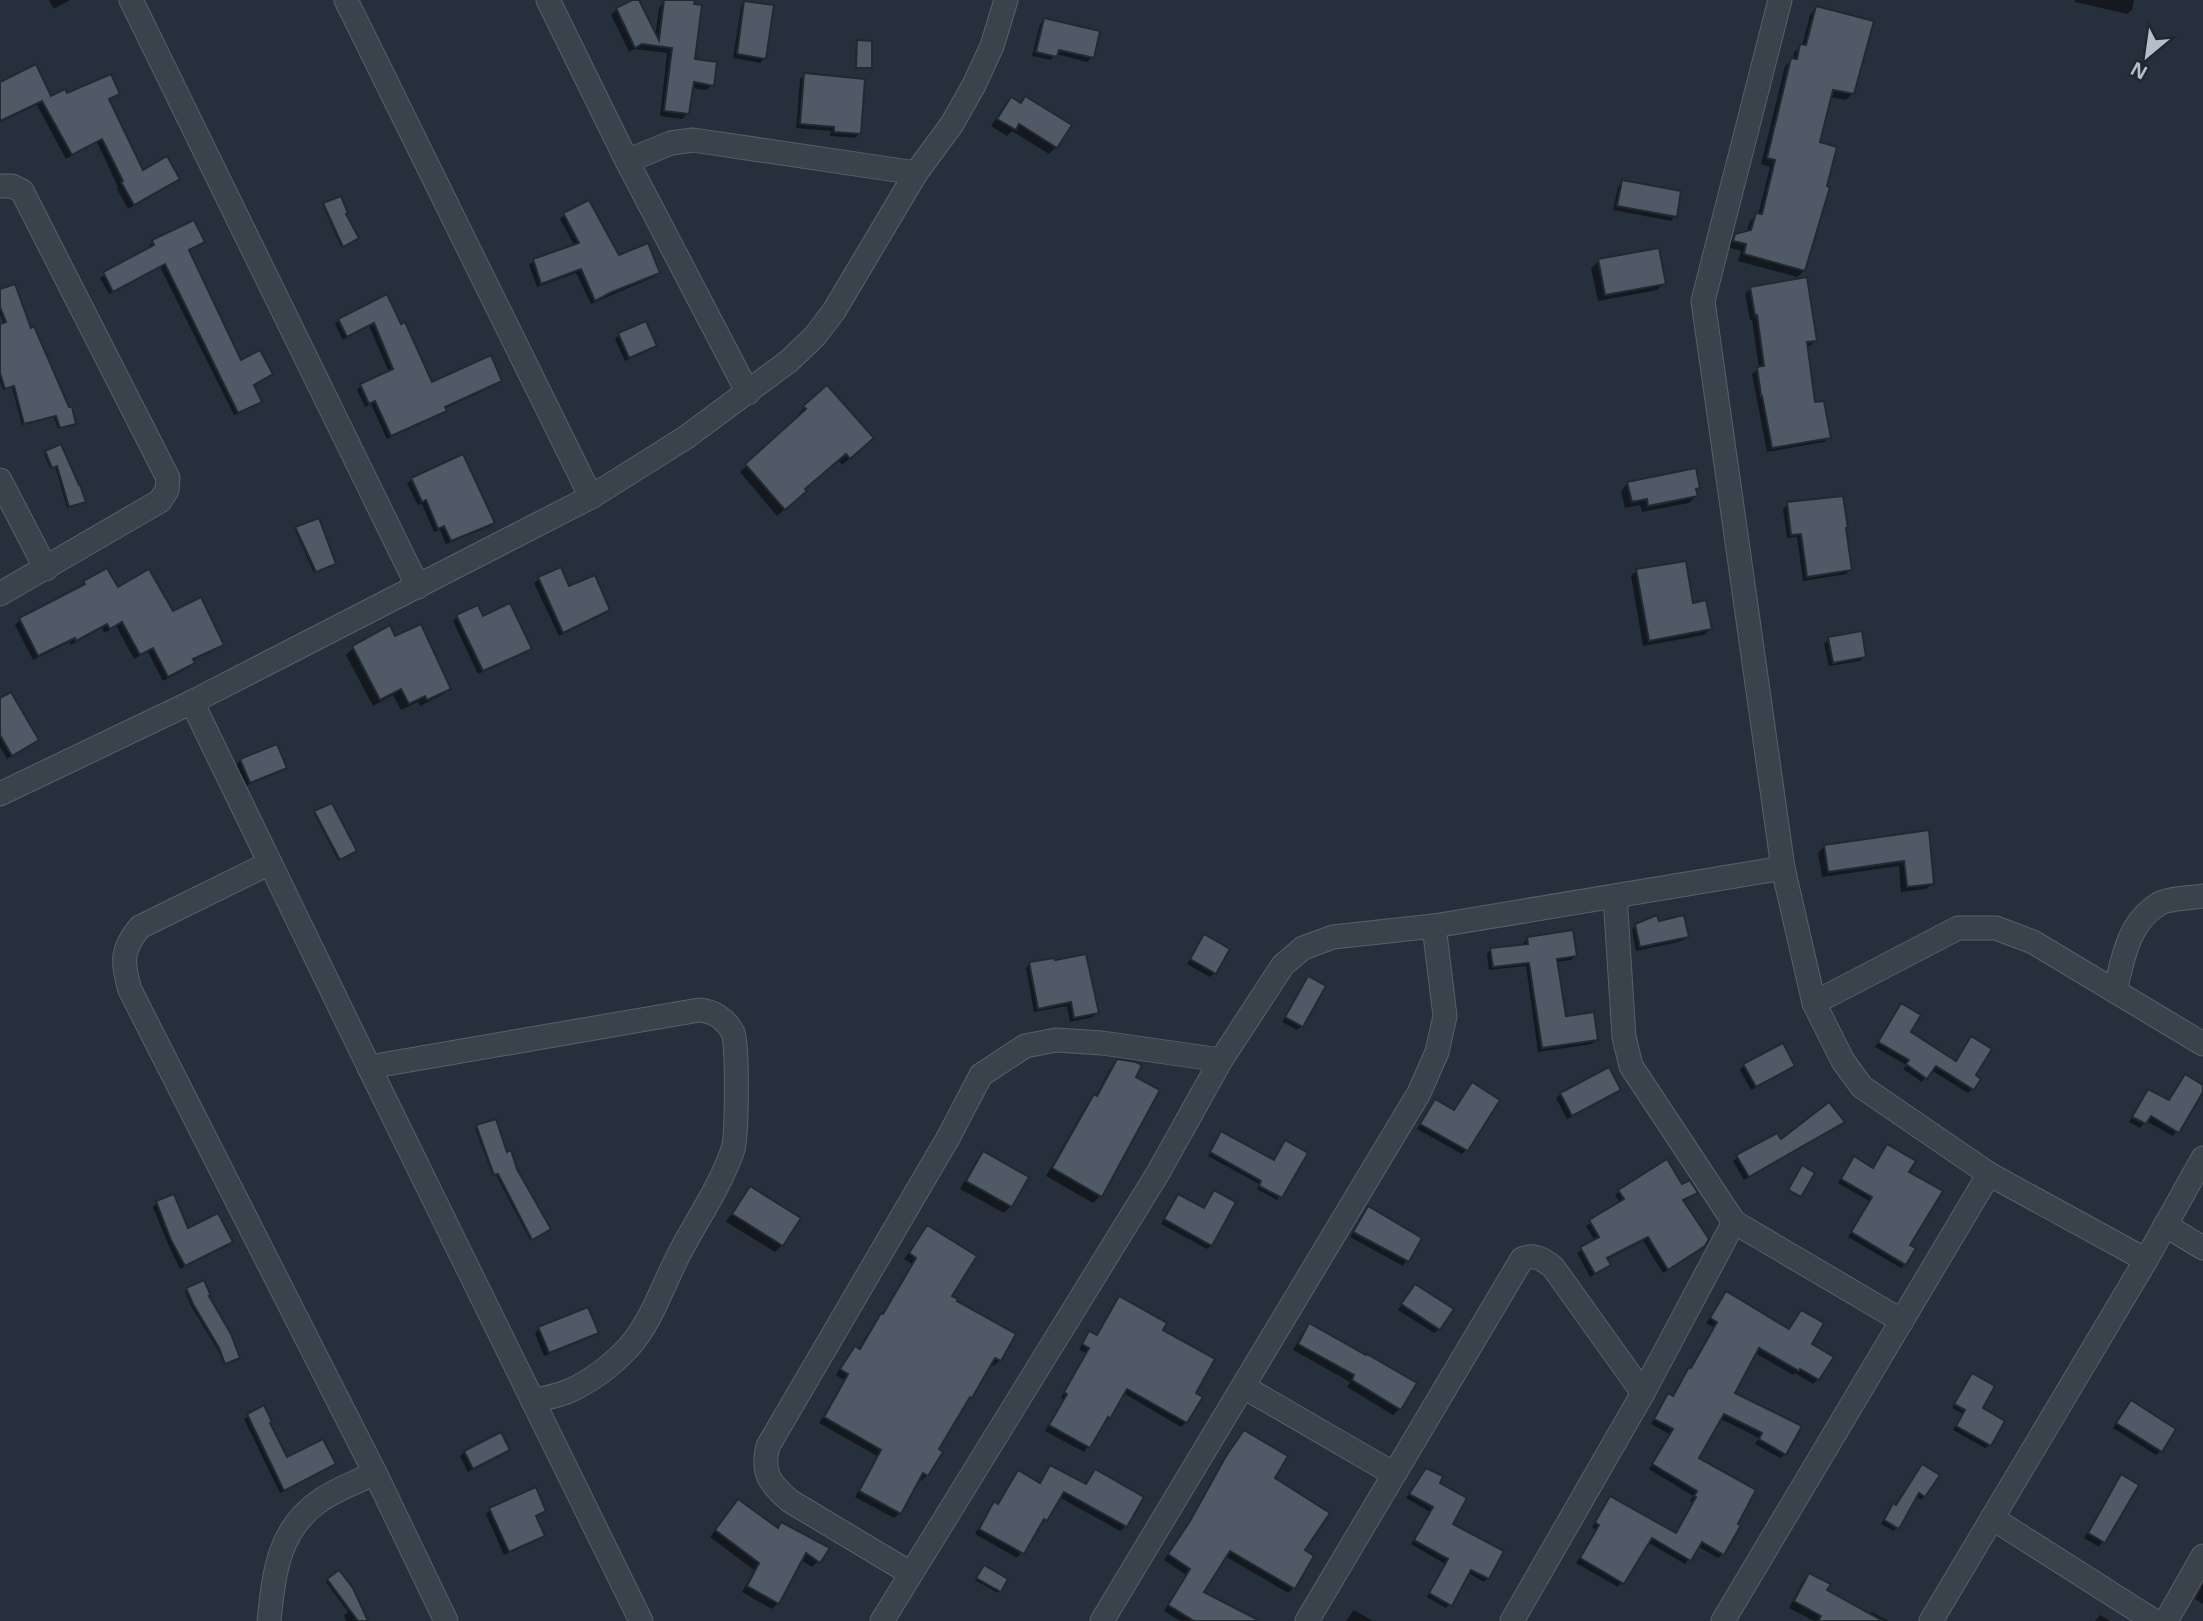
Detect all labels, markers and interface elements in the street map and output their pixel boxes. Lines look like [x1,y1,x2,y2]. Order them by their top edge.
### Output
north arrow [2112,21,2182,91]
text: N [2126,56,2152,86]

